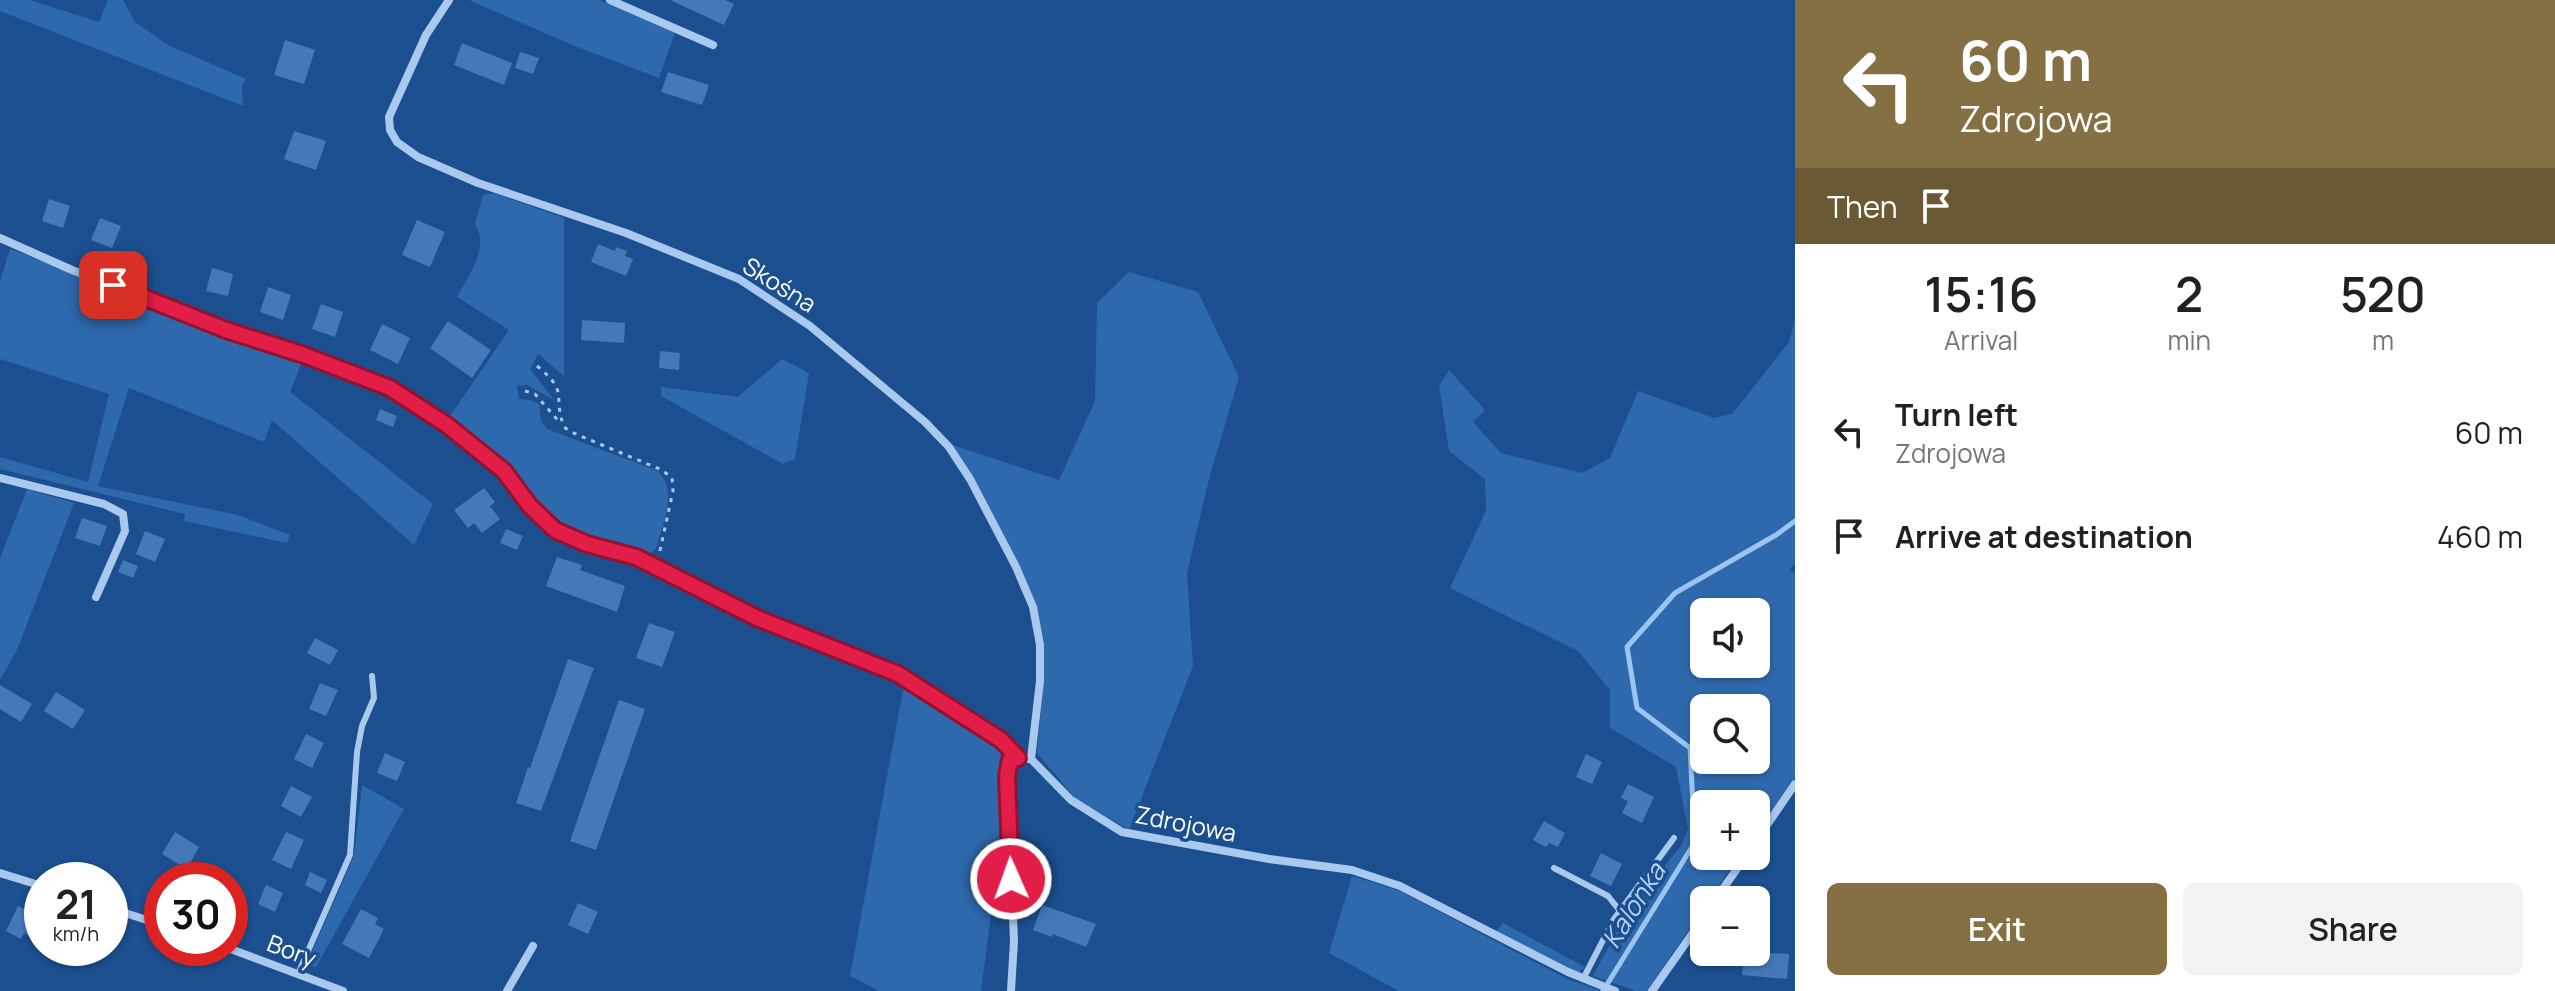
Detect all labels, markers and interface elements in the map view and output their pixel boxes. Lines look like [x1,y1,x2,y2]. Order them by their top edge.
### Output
text: 60 m [1959,21,2092,98]
icon: left [1827,32,1931,136]
text: Zdrojowa [1959,94,2113,143]
icon: arrive [1914,184,1958,228]
text: Then [1827,186,1898,227]
street label: Skośna [737,249,823,319]
pin [79,251,147,319]
text: 15:16 [1924,261,2038,326]
text: 2 [2175,261,2203,326]
text: 520 [2340,261,2426,326]
icon: arrive [91,263,135,307]
text: Arrival [1944,322,2018,358]
text: min [2167,322,2211,358]
text: m [2372,322,2394,358]
text: Turn left [1895,394,2018,435]
icon: left [1827,410,1871,454]
text: 60 m [2455,412,2523,453]
text: Zdrojowa [1895,435,2006,471]
icon: arrive [1827,514,1871,558]
text: Arrive at destination [1895,516,2193,557]
text: 460 m [2437,516,2523,557]
map controls [1690,598,1770,966]
button: sound [1690,598,1770,678]
button: search [1690,694,1770,774]
button: + [1690,790,1770,870]
street label: Zdrojowa [1133,797,1239,849]
position arrow [969,837,1053,921]
water label: Kalonka [1593,854,1674,954]
speed limit sign: 30 [144,862,248,966]
text: 21 [55,876,97,931]
button: Exit [1827,883,2167,975]
button: Share [2183,883,2523,975]
button: − [1690,886,1770,966]
text: km/h [53,920,99,947]
street label: Bory [263,926,322,974]

